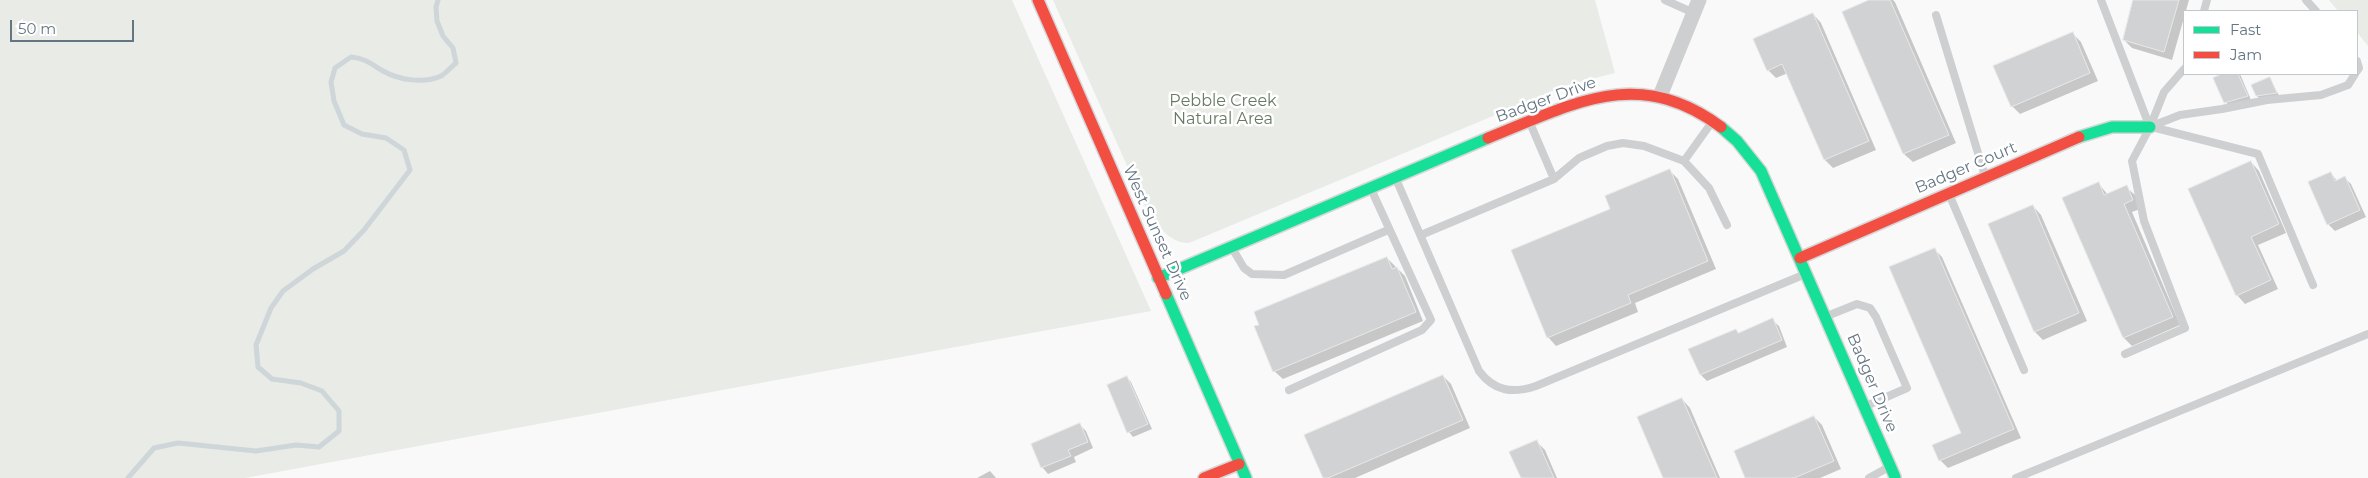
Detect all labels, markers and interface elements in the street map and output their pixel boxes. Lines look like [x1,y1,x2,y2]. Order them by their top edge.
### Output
scale bar [12,10,136,42]
legend [2183,10,2358,75]
text: 50 m [18,19,56,38]
text: Fast [2230,20,2261,39]
text: Jam [2230,45,2262,64]
street label: Badger Drive [1493,73,1599,127]
park label: Pebble Creek Natural Area [1169,91,1277,129]
street label: Badger Court [1912,138,2020,198]
street label: West Sunset Drive [1118,162,1196,304]
street label: Badger Drive [1843,331,1901,435]

